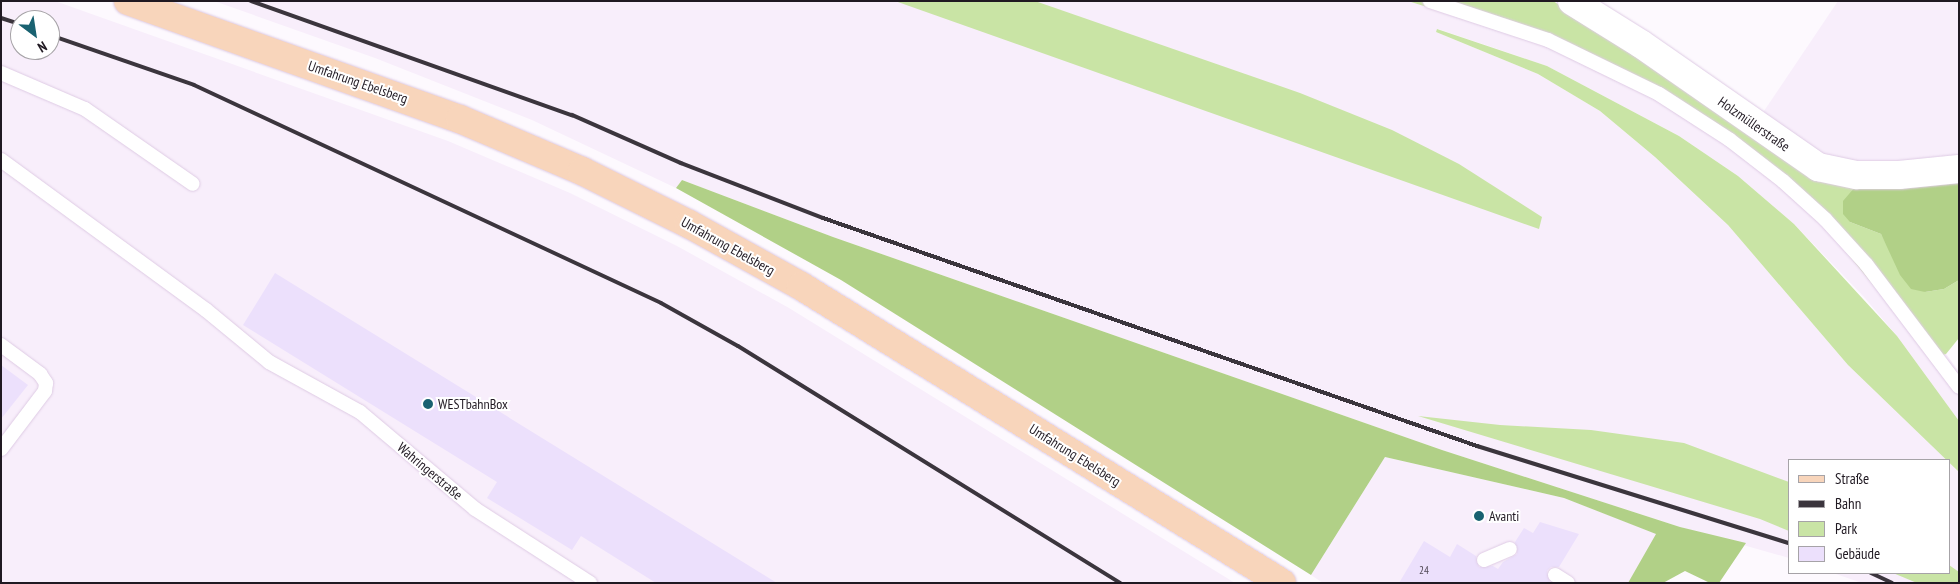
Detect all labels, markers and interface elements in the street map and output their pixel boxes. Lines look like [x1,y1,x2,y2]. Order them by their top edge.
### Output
north arrow [10,10,60,60]
text: N [34,37,50,57]
street label: Umfahrung Ebelsberg [306,57,410,107]
street label: Holzmüllerstraße [1715,93,1793,155]
street label: Umfahrung Ebelsberg [678,213,778,279]
place label: WESTbahnBox [438,396,508,412]
marker: WESTbahnBox [422,398,434,410]
street label: Umfahrung Ebelsberg [1026,420,1124,490]
street label: Wahringerstraße [394,439,466,503]
legend [1788,459,1950,574]
text: Straße [1835,469,1869,488]
text: Bahn [1835,494,1861,513]
place label: Avanti [1489,508,1519,524]
marker: Avanti [1473,510,1485,522]
text: Park [1835,519,1857,538]
text: Gebäude [1835,544,1880,563]
house number: 24 [1419,563,1429,577]

